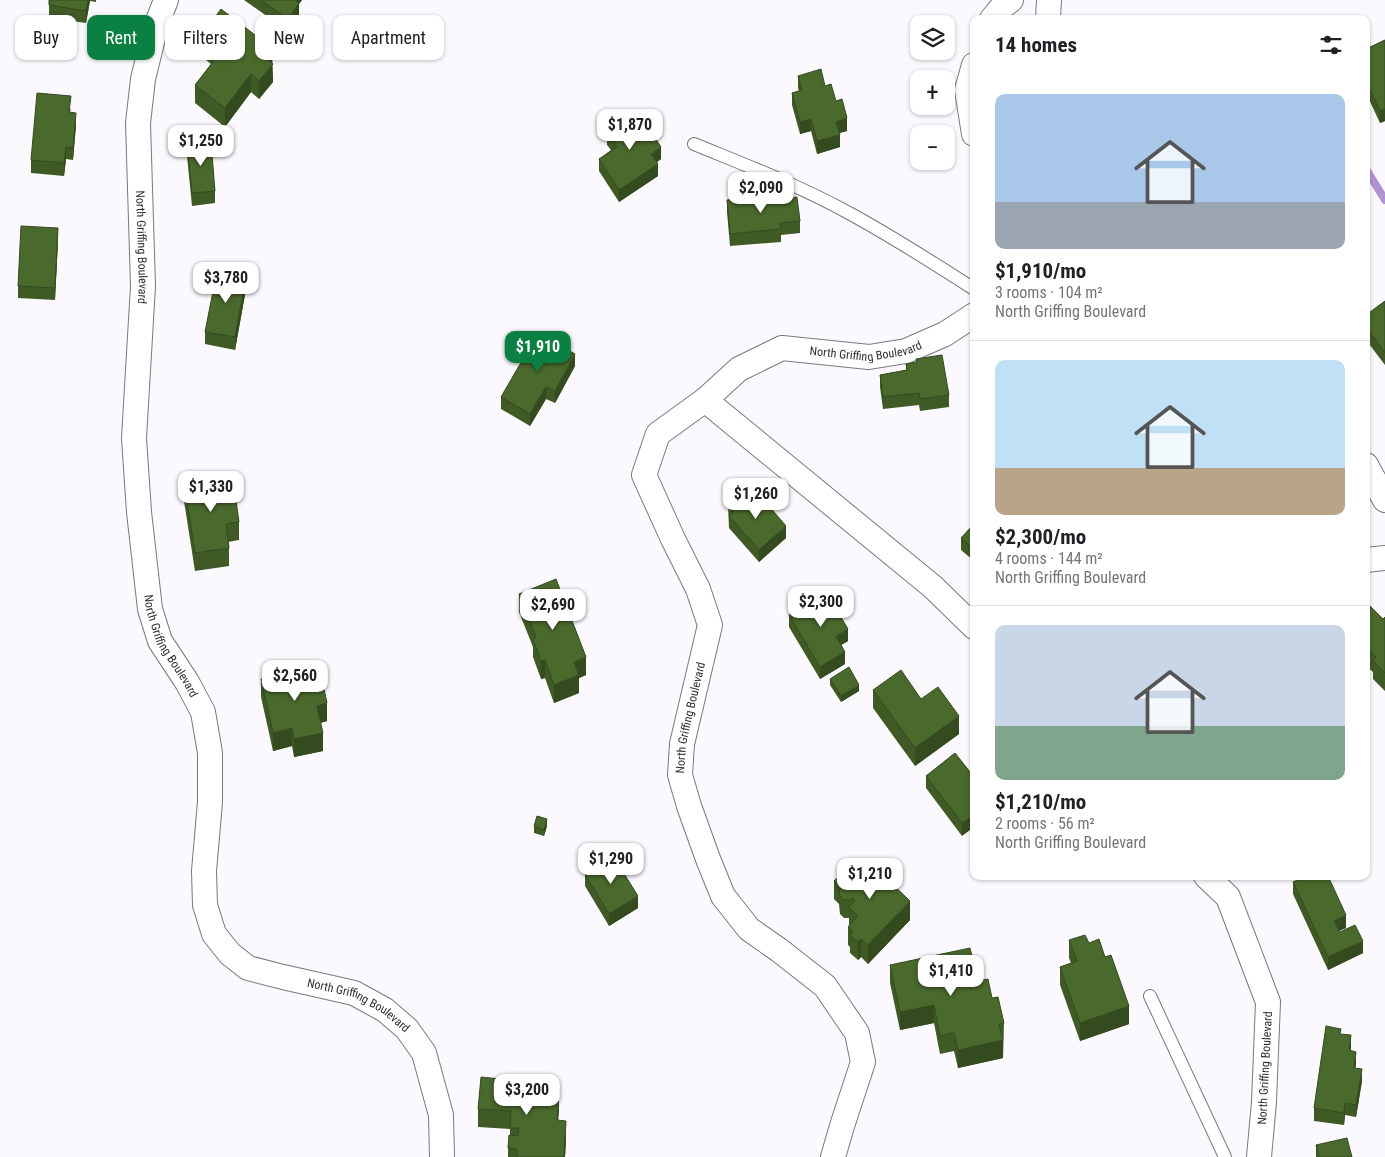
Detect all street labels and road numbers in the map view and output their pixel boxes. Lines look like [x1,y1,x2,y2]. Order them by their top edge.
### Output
street label: North Griffing Boulevard [133,190,150,304]
street label: North Griffing Boulevard [809,338,924,364]
street label: North Griffing Boulevard [141,594,201,700]
street label: North Griffing Boulevard [673,661,708,774]
street label: North Griffing Boulevard [306,976,413,1035]
street label: North Griffing Boulevard [1255,1011,1275,1125]

